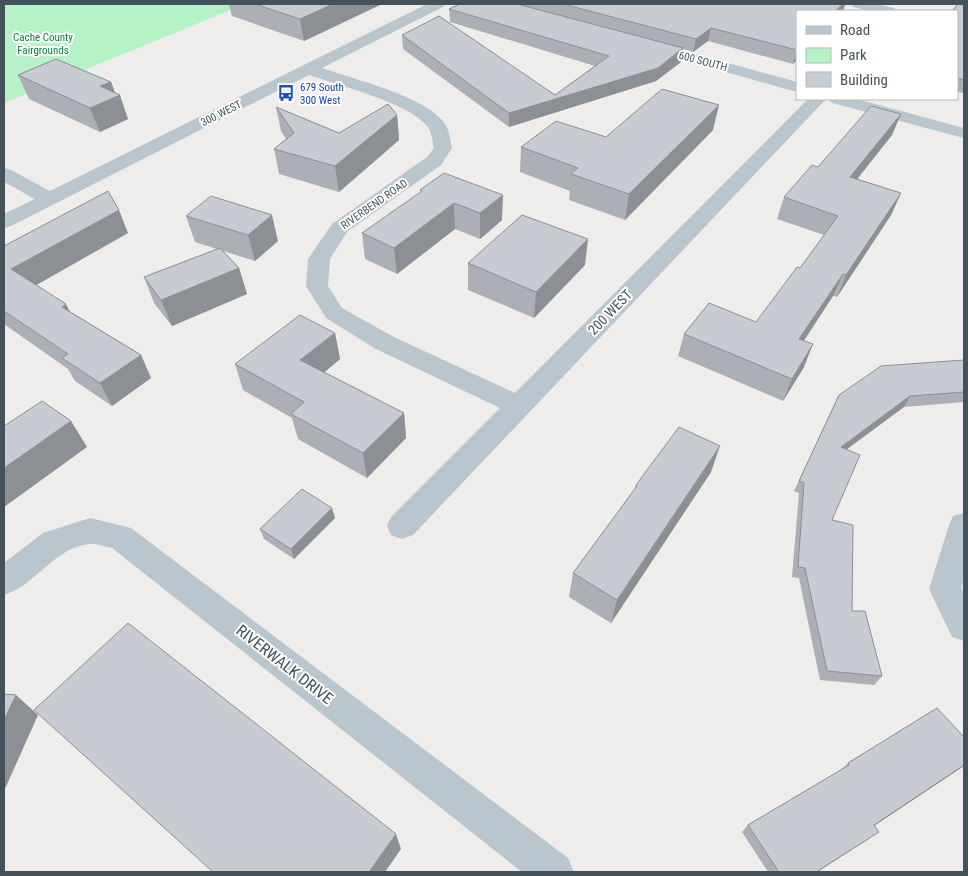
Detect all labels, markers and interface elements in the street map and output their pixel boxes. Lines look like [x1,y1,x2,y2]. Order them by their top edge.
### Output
legend [796,10,958,100]
text: Road [840,21,870,39]
park label: Cache County Fairgrounds [13,31,73,57]
text: Park [840,46,867,64]
street label: 600 SOUTH [677,49,729,74]
text: Building [840,71,888,89]
place label: 679 South 300 West [300,81,344,107]
bus stop icon: 679 South 300 West [276,83,296,103]
street label: 300 WEST [199,98,244,129]
street label: RIVERBEND ROAD [339,177,410,232]
street label: 200 WEST [585,286,635,338]
street label: RIVERWALK DRIVE [233,621,337,708]

